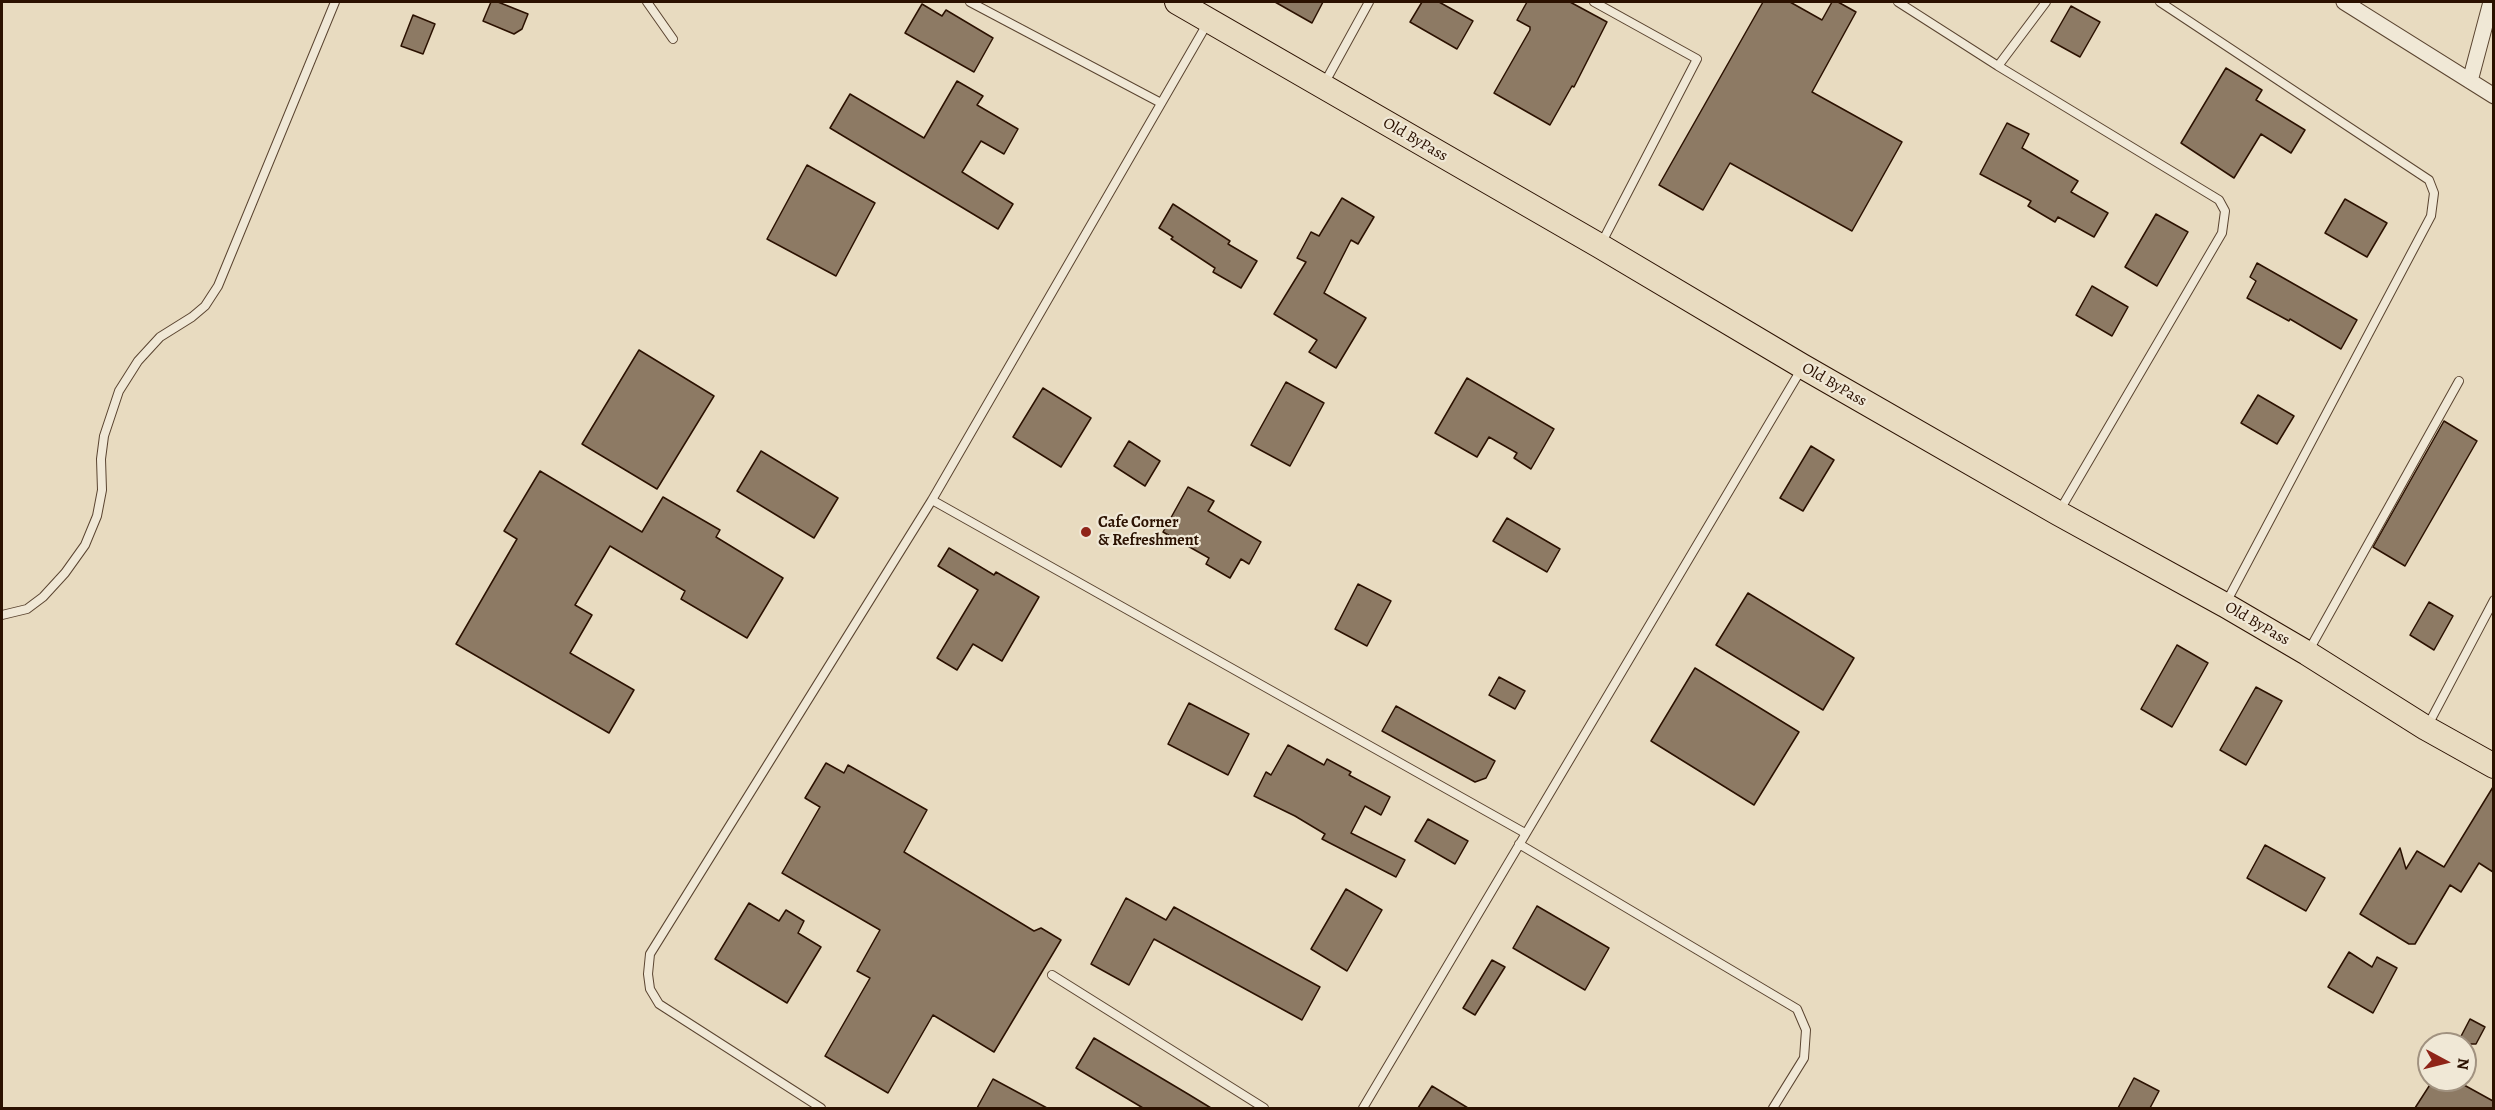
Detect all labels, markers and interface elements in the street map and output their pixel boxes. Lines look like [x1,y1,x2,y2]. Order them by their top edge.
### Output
street label: Old ByPass [1379,114,1451,166]
street label: Old ByPass [1798,359,1870,411]
place label: Cafe Corner & Refreshment [1098,513,1199,551]
marker: Cafe Corner & Refreshment [1079,525,1093,539]
street label: Old ByPass [2221,598,2293,650]
north arrow [2417,1032,2477,1092]
text: N [2451,1057,2475,1071]

